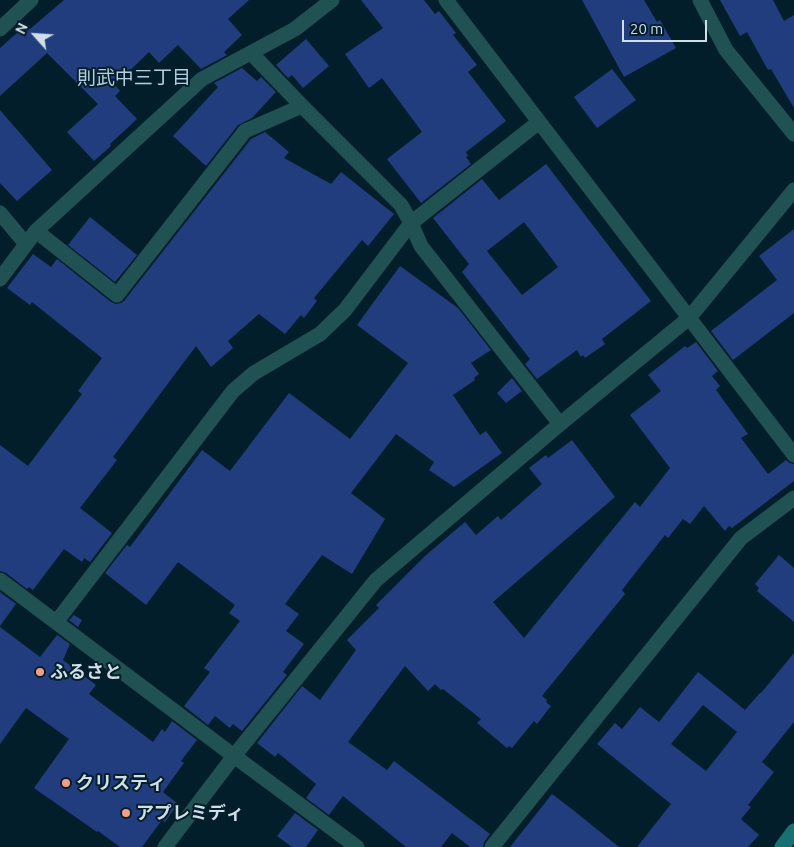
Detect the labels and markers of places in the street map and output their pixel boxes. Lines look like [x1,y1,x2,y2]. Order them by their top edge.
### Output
place label: ふるさと [50,661,122,683]
marker: ふるさと [34,666,46,678]
place label: クリスティ [76,772,166,794]
marker: クリスティ [60,777,72,789]
place label: アプレミディ [136,802,244,824]
marker: アプレミディ [120,807,132,819]

